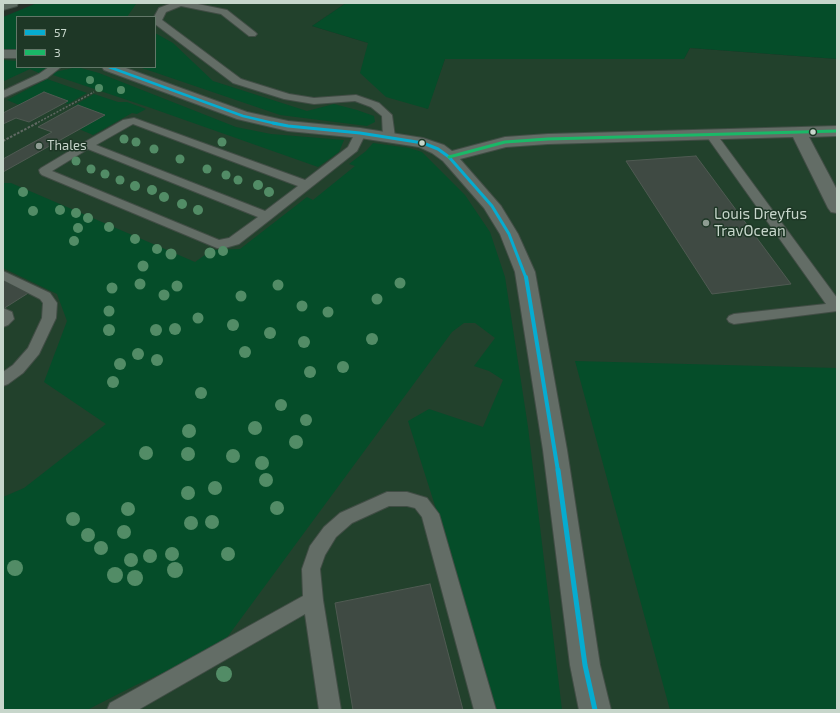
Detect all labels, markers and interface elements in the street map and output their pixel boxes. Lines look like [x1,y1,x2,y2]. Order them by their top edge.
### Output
legend [16,16,156,68]
text: 57 [54,25,67,39]
text: 3 [54,45,61,59]
unlabelled marker [808,127,818,137]
place label: Thales [47,138,87,154]
unlabelled marker [417,138,427,148]
marker: Thales [34,141,44,151]
place label: Louis Dreyfus TravOcean [714,205,807,240]
marker: Louis Dreyfus TravOcean [701,218,711,228]

